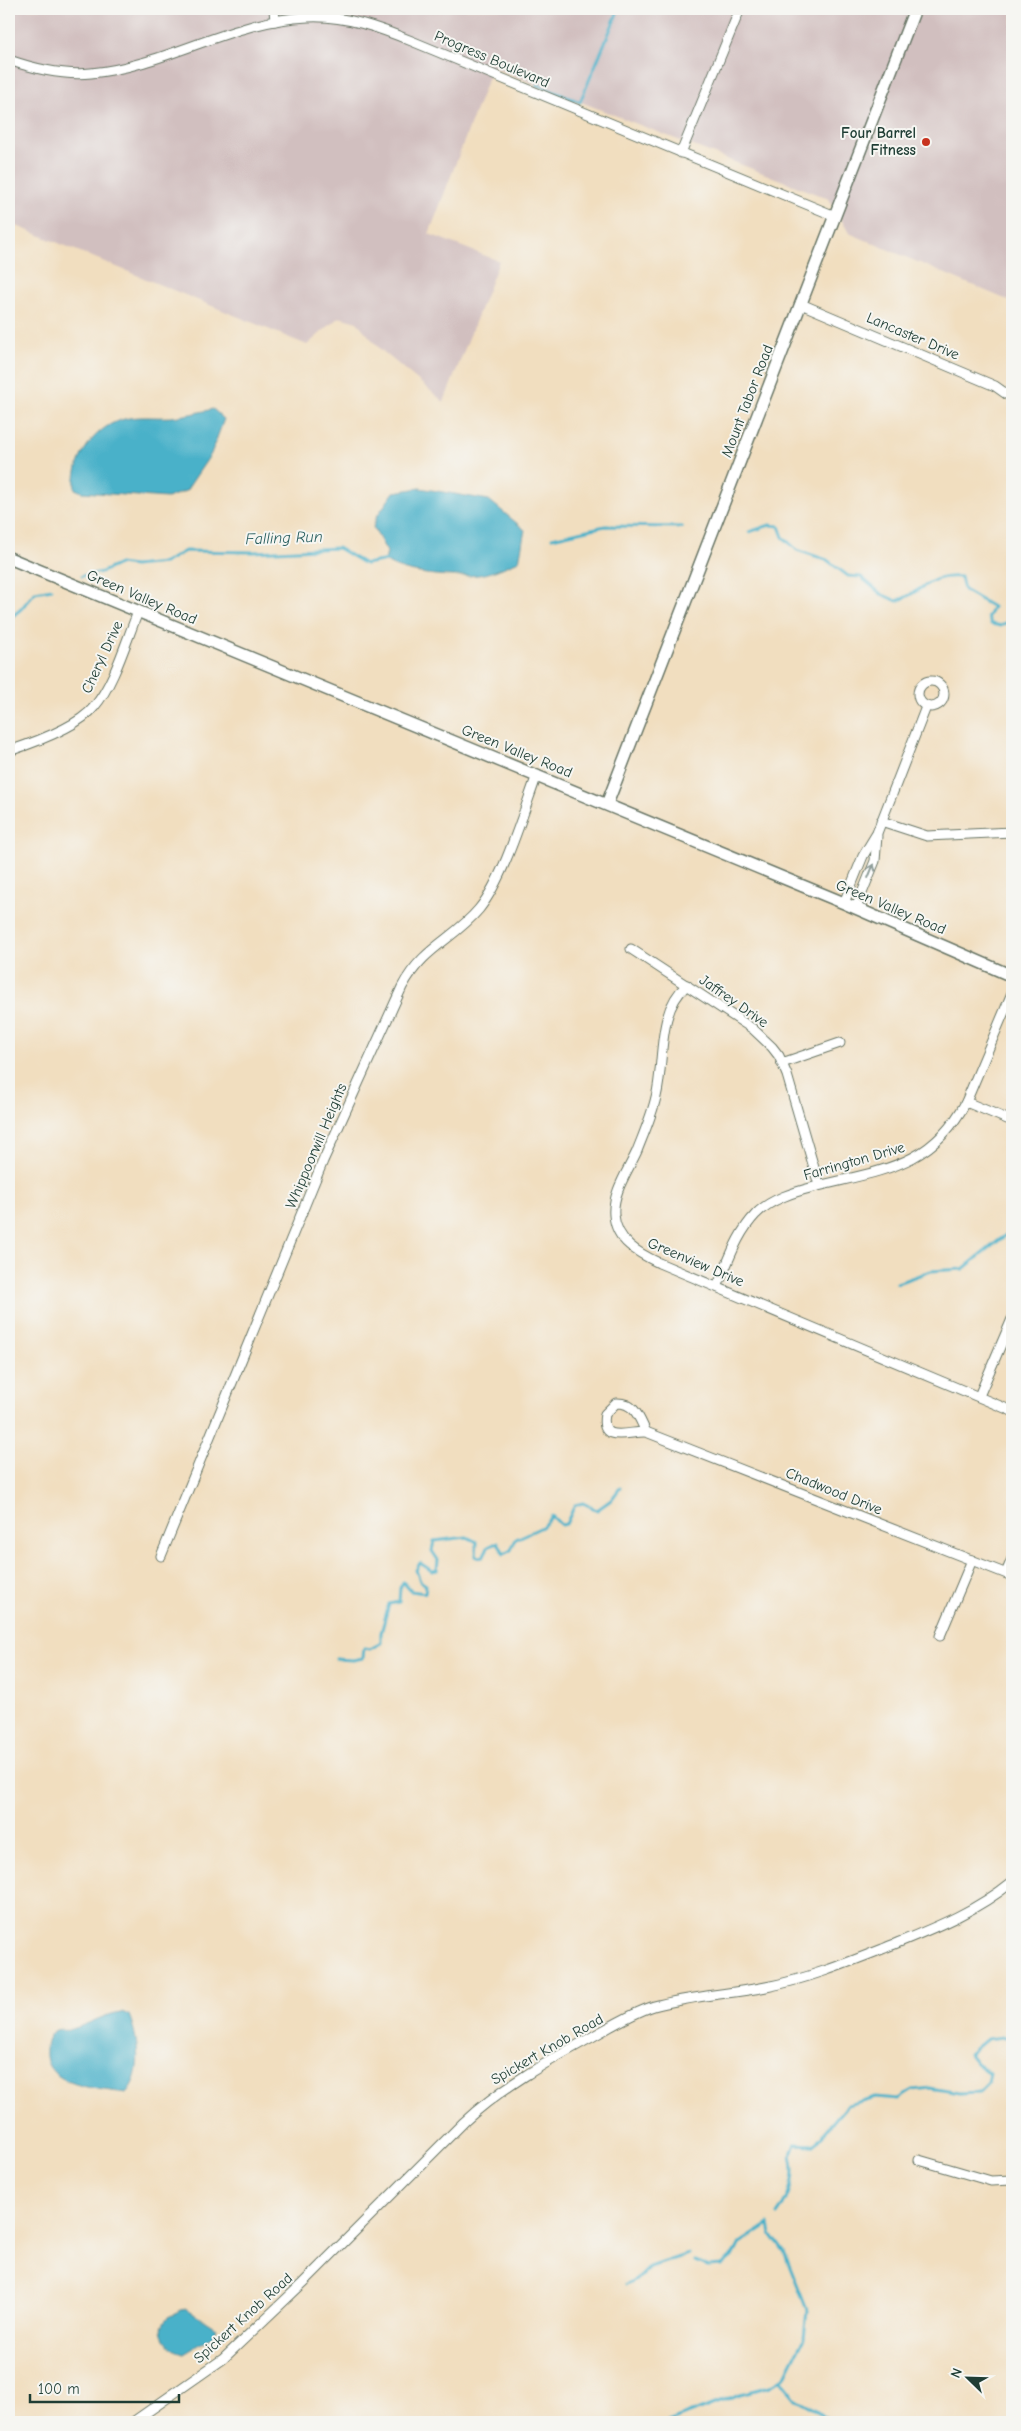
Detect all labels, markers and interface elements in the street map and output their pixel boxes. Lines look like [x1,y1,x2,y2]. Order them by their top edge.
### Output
street label: Progress Boulevard [432,27,552,91]
place label: Four Barrel Fitness [841,124,916,159]
marker: Four Barrel Fitness [920,136,932,148]
street label: Lancaster Drive [864,308,963,364]
street label: Mount Tabor Road [717,342,777,460]
water label: Falling Run [245,528,323,548]
street label: Green Valley Road [84,566,200,628]
street label: Cheryl Drive [77,617,127,696]
street label: Green Valley Road [459,721,575,781]
one-way arrow [867,864,876,879]
street label: Green Valley Road [833,876,949,938]
street label: Jaffrey Drive [696,971,772,1032]
street label: Whippoorwill Heights [281,1081,351,1211]
street label: Farrington Drive [801,1138,907,1184]
street label: Greenview Drive [645,1234,747,1291]
street label: Chadwood Drive [783,1463,885,1519]
street label: Spickert Knob Road [488,2010,606,2088]
street label: Spickert Knob Road [190,2269,296,2367]
north arrow [944,2354,994,2404]
text: N [947,2366,966,2381]
scale bar [30,2371,179,2403]
text: 100 m [38,2380,80,2398]

